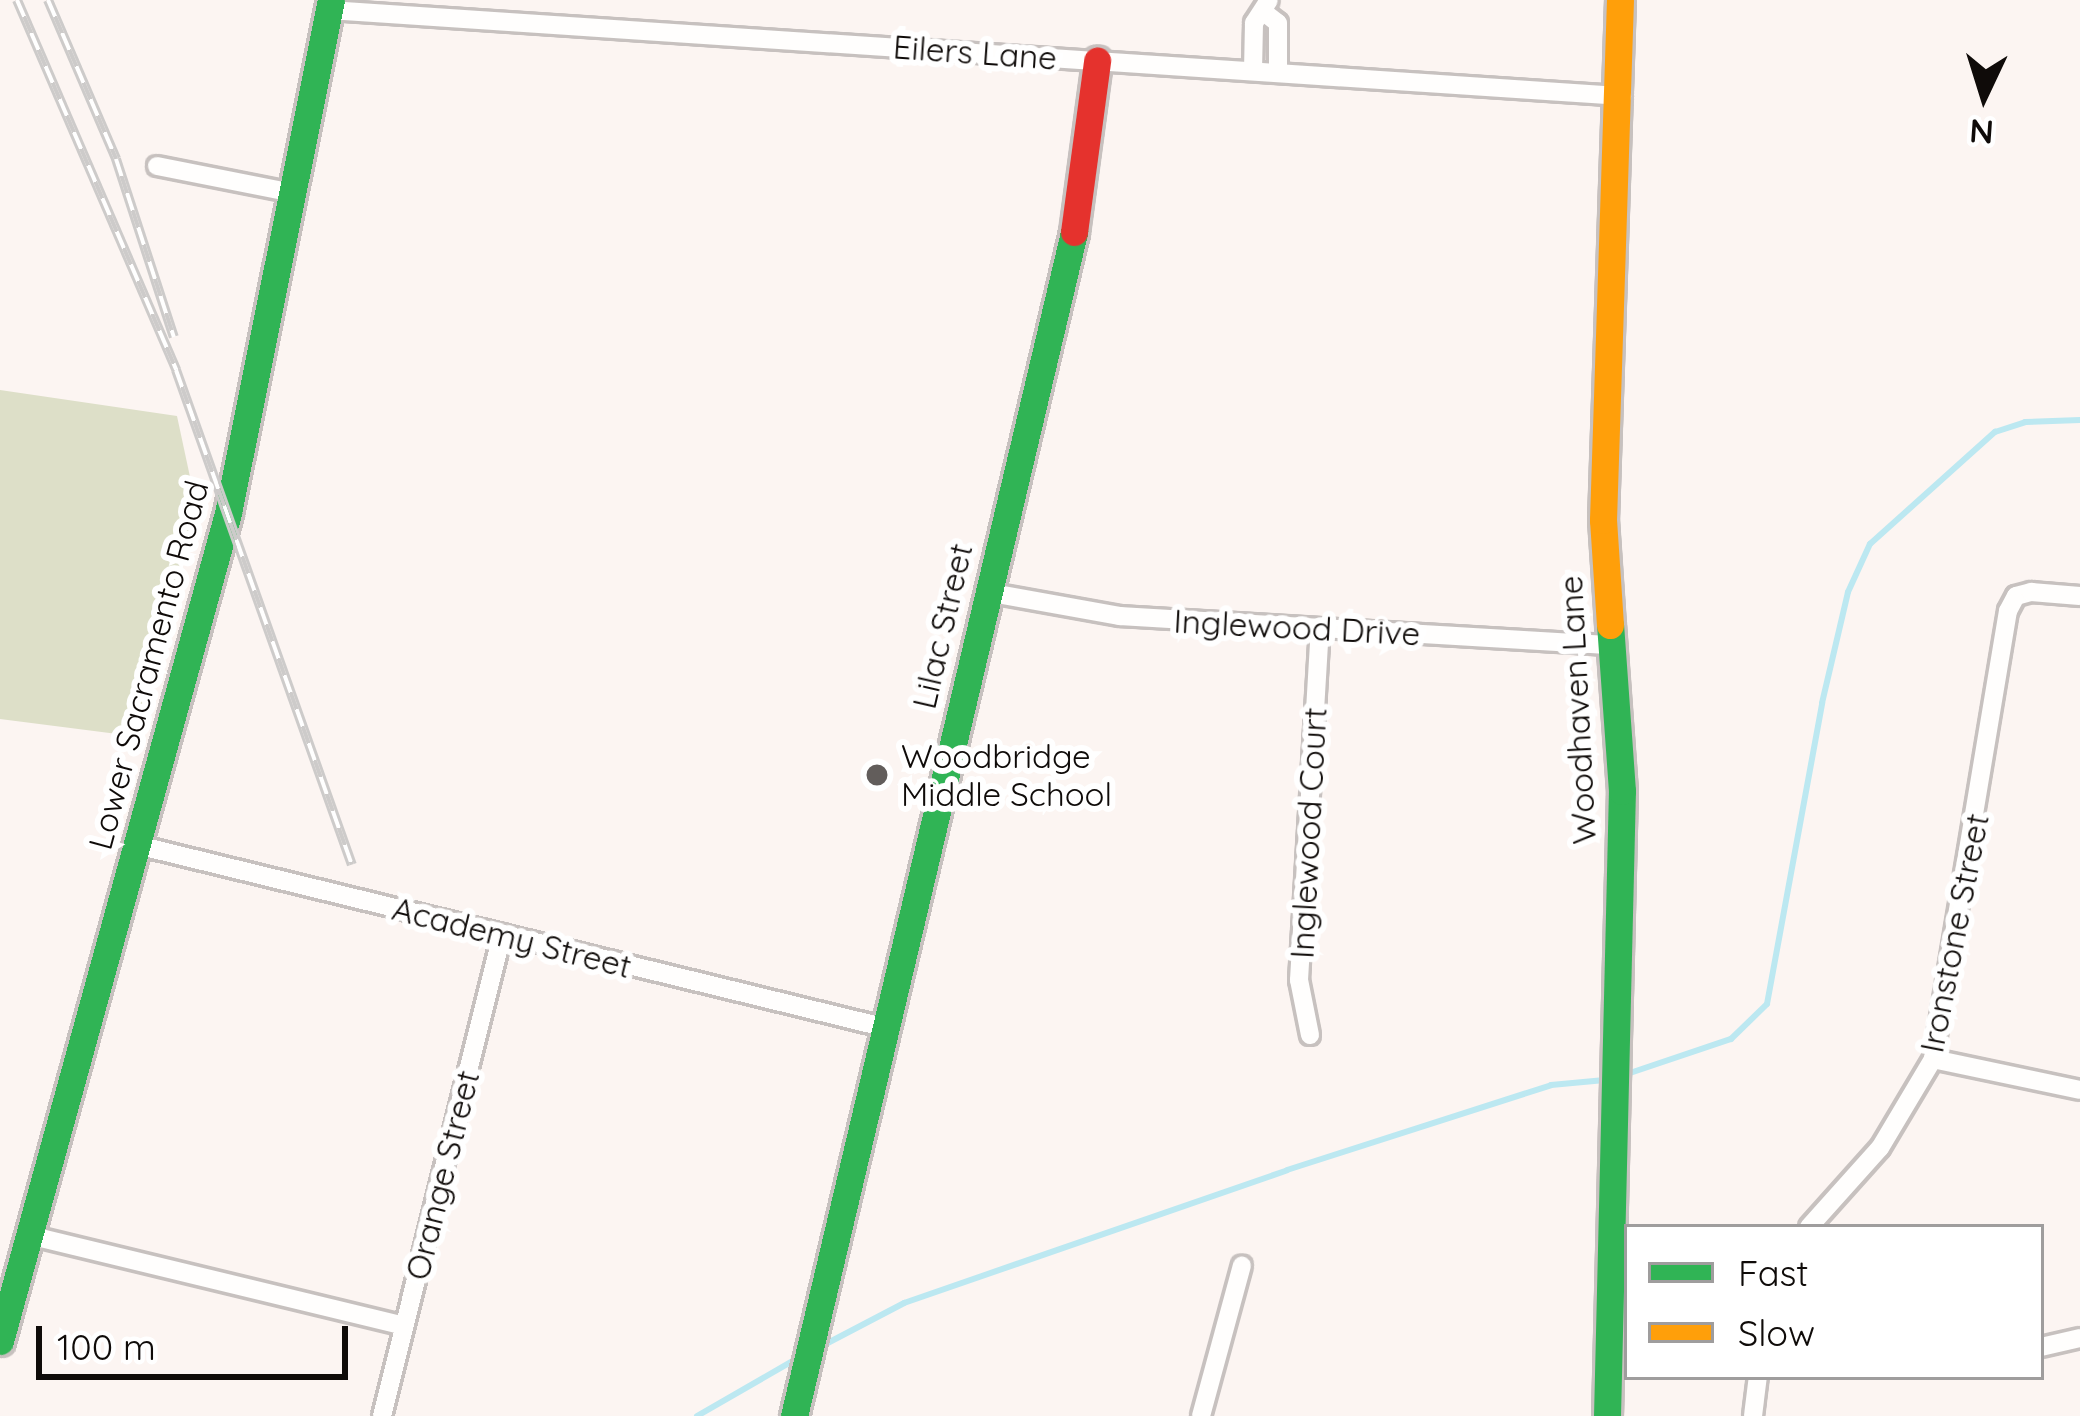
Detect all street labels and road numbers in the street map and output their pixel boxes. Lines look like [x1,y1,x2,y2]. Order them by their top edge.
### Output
street label: Eilers Lane [892,27,1058,77]
street label: Lower Sacramento Road [80,476,216,854]
street label: Lilac Street [904,539,980,713]
street label: Woodhaven Lane [1550,575,1604,845]
street label: Inglewood Drive [1173,601,1421,653]
street label: Inglewood Court [1282,706,1334,960]
street label: Ironstone Street [1911,810,1997,1056]
street label: Academy Street [388,888,636,986]
street label: Orange Street [397,1066,487,1284]

